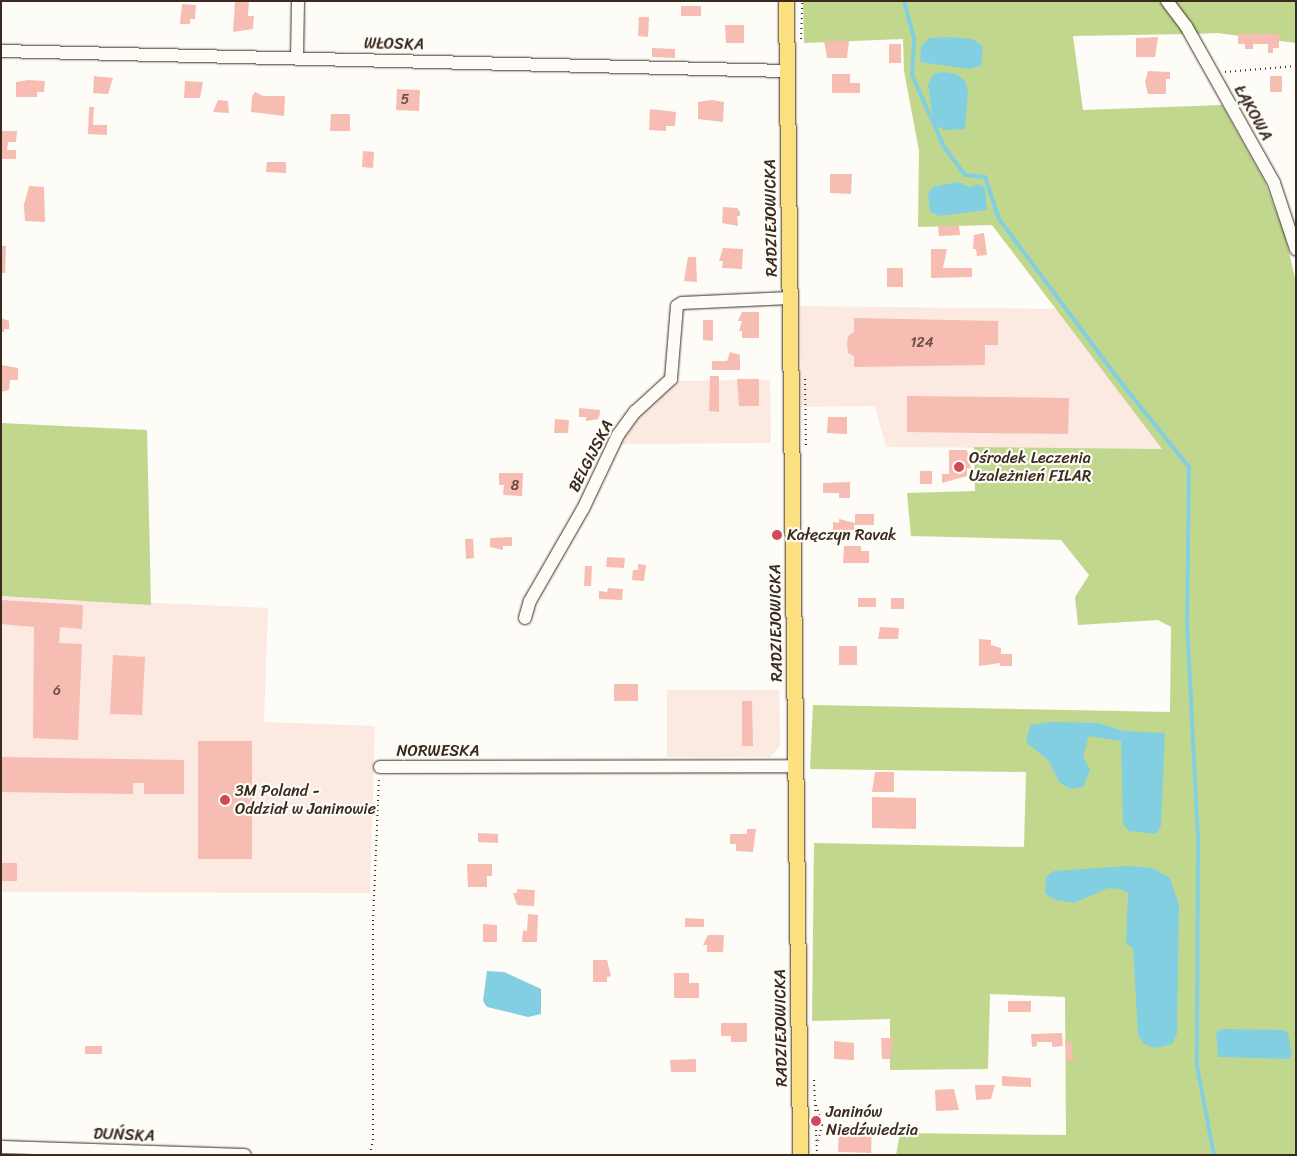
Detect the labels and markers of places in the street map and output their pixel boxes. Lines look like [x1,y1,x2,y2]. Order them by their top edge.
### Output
place label: Ośrodek Leczenia Uzależnień FILAR [969,448,1091,486]
marker: Ośrodek Leczenia Uzależnień FILAR [953,461,965,473]
place label: Kałęczyn Ravak [787,525,896,545]
marker: Kałęczyn Ravak [771,529,783,541]
place label: 3M Poland - Oddział w Janinowie [235,781,376,819]
marker: 3M Poland - Oddział w Janinowie [219,794,231,806]
place label: Janinów Niedźwiedzia [826,1102,918,1140]
marker: Janinów Niedźwiedzia [810,1115,822,1127]

